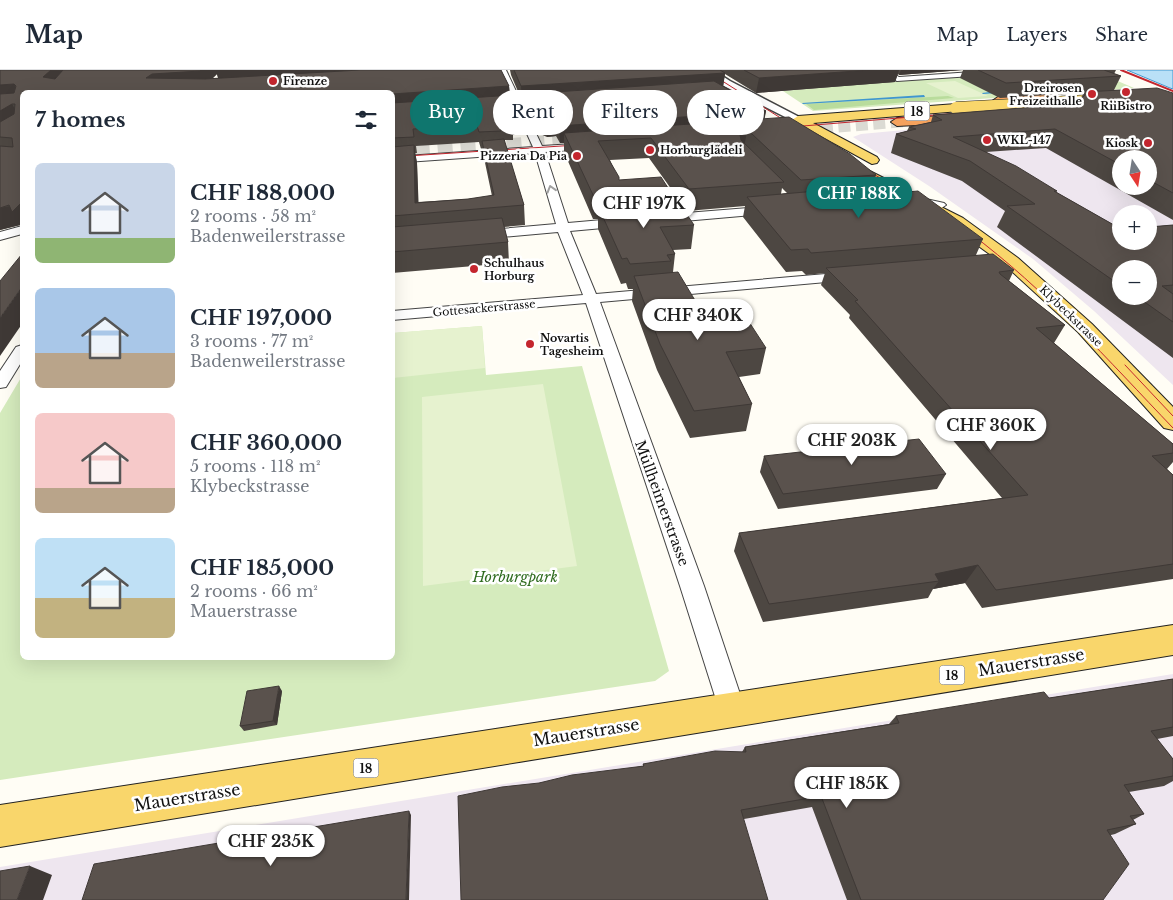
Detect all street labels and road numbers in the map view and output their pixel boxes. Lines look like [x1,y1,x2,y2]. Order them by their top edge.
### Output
road number: 18 [904,101,930,120]
street label: Klybeckstrasse [1037,282,1105,350]
street label: Gottesackerstrasse [432,297,536,319]
street label: Müllheimerstrasse [631,438,693,568]
street label: Mauerstrasse [976,644,1086,680]
road number: 18 [940,666,964,684]
street label: Mauerstrasse [531,714,641,750]
road number: 18 [354,758,378,778]
street label: Mauerstrasse [132,779,242,815]

